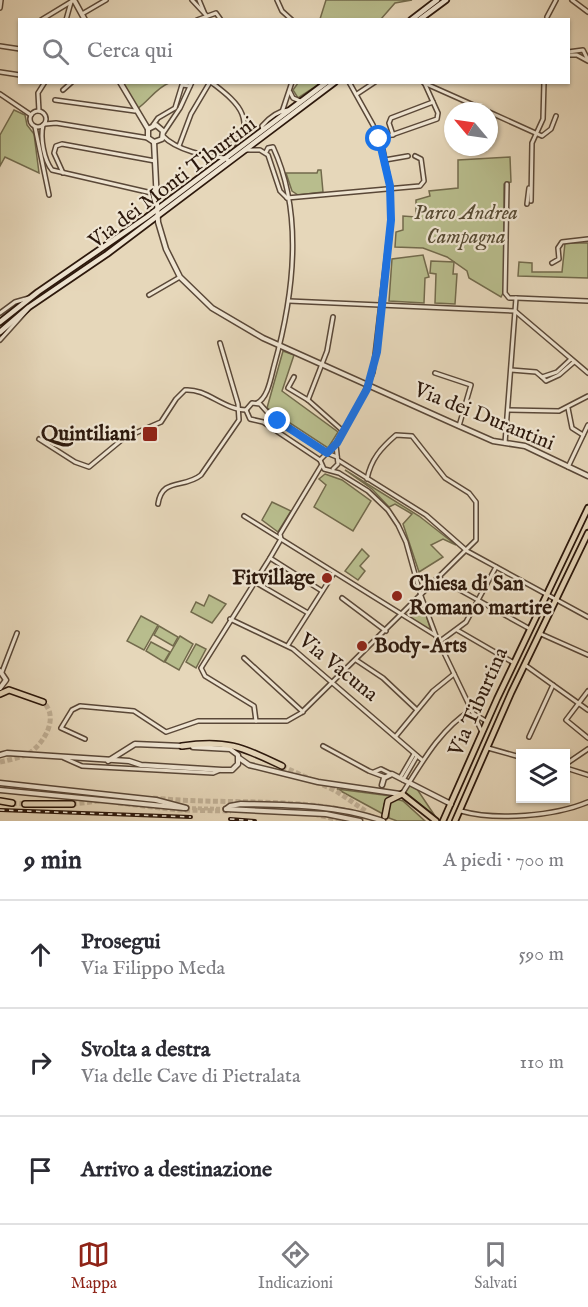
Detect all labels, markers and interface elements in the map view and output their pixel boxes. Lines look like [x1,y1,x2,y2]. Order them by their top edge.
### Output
search box [18,18,570,84]
icon: search [39,35,72,68]
text: Cerca qui [87,37,173,65]
north arrow [444,102,498,156]
street label: Via dei Monti Tiburtini [83,111,262,256]
route start [365,125,391,151]
park label: Parco Andrea Campagna [414,200,518,251]
street label: Via dei Durantini [409,376,558,457]
route end [264,407,290,433]
place label: Quintiliani [41,421,136,448]
marker: Quintiliani [141,425,159,443]
place label: Fitvillage [232,565,315,592]
marker: Fitvillage [320,571,334,585]
place label: Chiesa di San Romano martire [409,571,552,622]
marker: Chiesa di San Romano martire [390,589,404,603]
street label: Via Vacuna [292,627,384,709]
place label: Body-Arts [374,633,467,660]
marker: Body-Arts [355,639,369,653]
street label: Via Tiburtina [443,642,515,762]
map controls [516,749,570,803]
button: layers [516,749,570,803]
text: 9 min [24,844,82,877]
text: A piedi · 700 m [443,848,564,873]
text: Prosegui [81,928,161,956]
icon: ahead [24,938,57,971]
text: 590 m [518,942,564,967]
text: Via Filippo Meda [81,956,225,981]
text: Svolta a destra [81,1036,210,1064]
icon: right [24,1046,57,1079]
text: 110 m [520,1050,564,1075]
text: Via delle Cave di Pietralata [81,1064,301,1089]
icon: arrive [24,1154,57,1187]
text: Arrivo a destinazione [81,1156,272,1184]
tab: Mappa [71,1238,117,1294]
tab: Indicazioni [258,1238,333,1294]
tab: Salvati [474,1238,517,1294]

